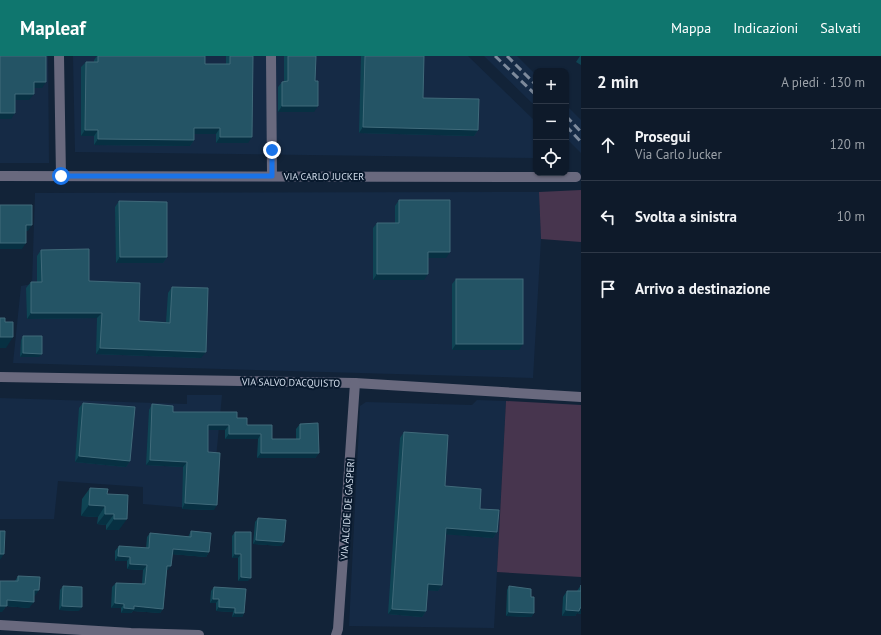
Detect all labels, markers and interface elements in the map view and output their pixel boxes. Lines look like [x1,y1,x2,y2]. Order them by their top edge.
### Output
text: Mapleaf [20,16,86,40]
text: Mappa [671,19,711,37]
text: Indicazioni [733,19,798,37]
text: Salvati [820,19,861,37]
map controls [533,68,569,176]
button: + [533,68,569,104]
text: 2 min [597,71,638,93]
text: A piedi · 130 m [781,74,865,91]
button: − [533,104,569,140]
text: Prosegui [635,127,691,146]
icon: ahead [597,134,619,156]
text: 120 m [830,136,865,153]
button: locate [533,140,569,176]
route end [263,141,281,159]
text: Via Carlo Jucker [635,146,722,163]
route start [52,167,70,185]
street label: VIA CARLO JUCKER [283,170,364,183]
icon: left [597,206,619,228]
text: Svolta a sinistra [635,207,737,226]
text: 10 m [837,208,865,225]
icon: arrive [597,278,619,300]
text: Arrivo a destinazione [635,279,770,298]
street label: VIA SALVO D'ACQUISTO [241,375,341,390]
street label: VIA ALCIDE DE GASPERI [337,458,358,561]

